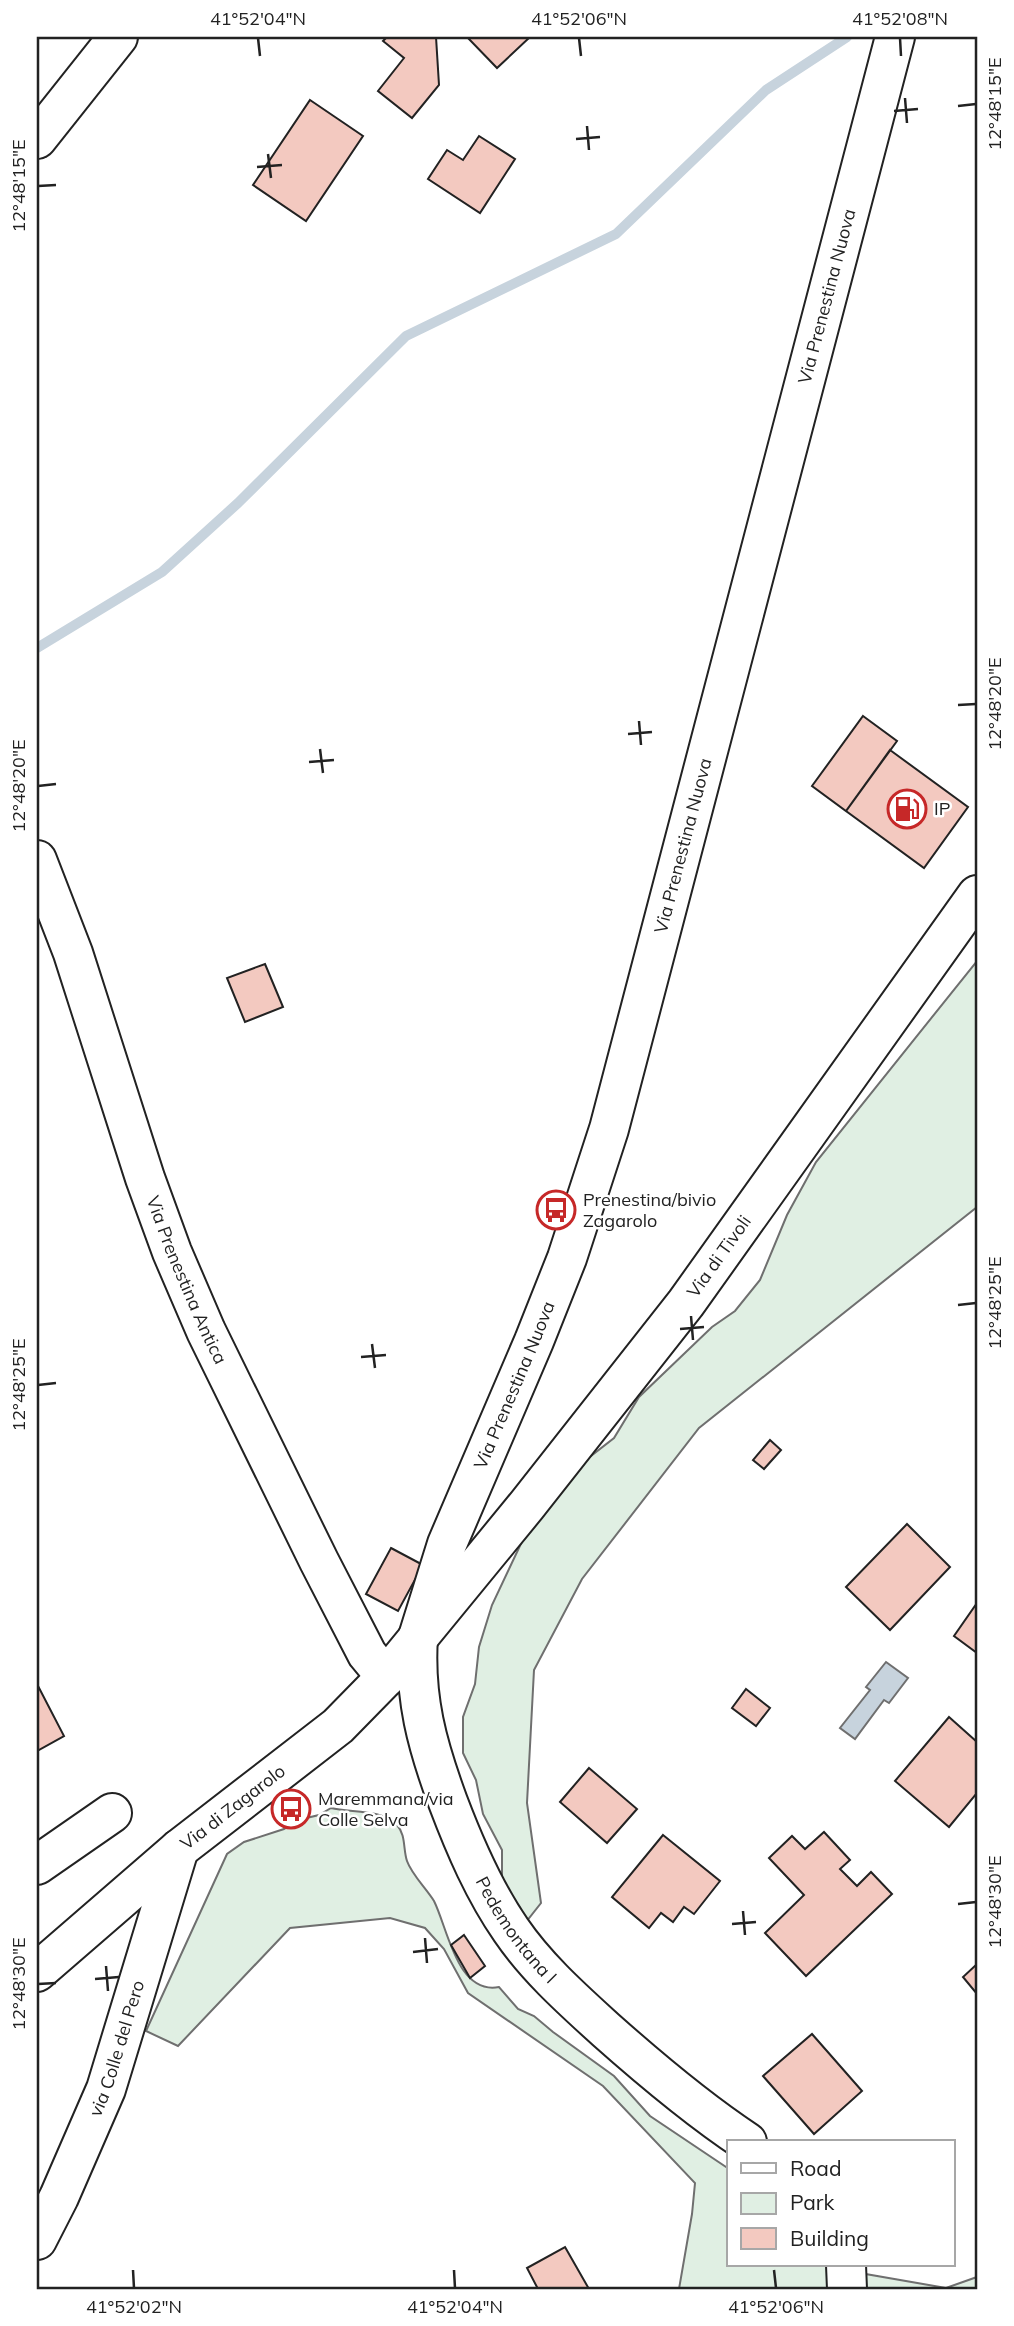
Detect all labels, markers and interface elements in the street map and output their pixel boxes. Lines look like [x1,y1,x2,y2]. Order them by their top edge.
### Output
text: 41°52'04"N [210,7,306,30]
text: 41°52'06"N [531,7,627,30]
text: 41°52'08"N [852,7,948,30]
text: 12°48'15"E [983,57,1006,151]
text: 12°48'15"E [7,139,30,233]
street label: Via Prenestina Nuova [793,206,861,386]
text: 12°48'20"E [983,657,1006,751]
text: 12°48'20"E [7,739,30,833]
street label: Via Prenestina Nuova [649,756,717,936]
fuel station icon: IP [886,788,928,830]
place label: IP [934,797,950,820]
place label: Prenestina/bivio Zagarolo [583,1188,716,1232]
bus stop icon: Prenestina/bivio Zagarolo [535,1189,577,1231]
street label: Via Prenestina Antica [142,1193,232,1368]
street label: Via di Tivoli [682,1211,756,1302]
text: 12°48'25"E [983,1256,1006,1350]
street label: Via Prenestina Nuova [468,1298,560,1473]
text: 12°48'25"E [7,1338,30,1432]
street label: Via di Zagarolo [176,1759,290,1855]
place label: Maremmana/via Colle Selva [318,1787,453,1831]
bus stop icon: Maremmana/via Colle Selva [270,1788,312,1830]
text: 12°48'30"E [983,1855,1006,1949]
street label: Pedemontana I [471,1873,562,1988]
text: 12°48'30"E [7,1937,30,2031]
street label: via Colle del Pero [83,1978,149,2120]
legend [727,2140,954,2266]
text: Road [790,2155,841,2181]
text: Park [790,2189,834,2215]
text: Building [790,2225,869,2251]
text: 41°52'02"N [86,2295,182,2318]
text: 41°52'04"N [407,2295,503,2318]
text: 41°52'06"N [728,2295,824,2318]

